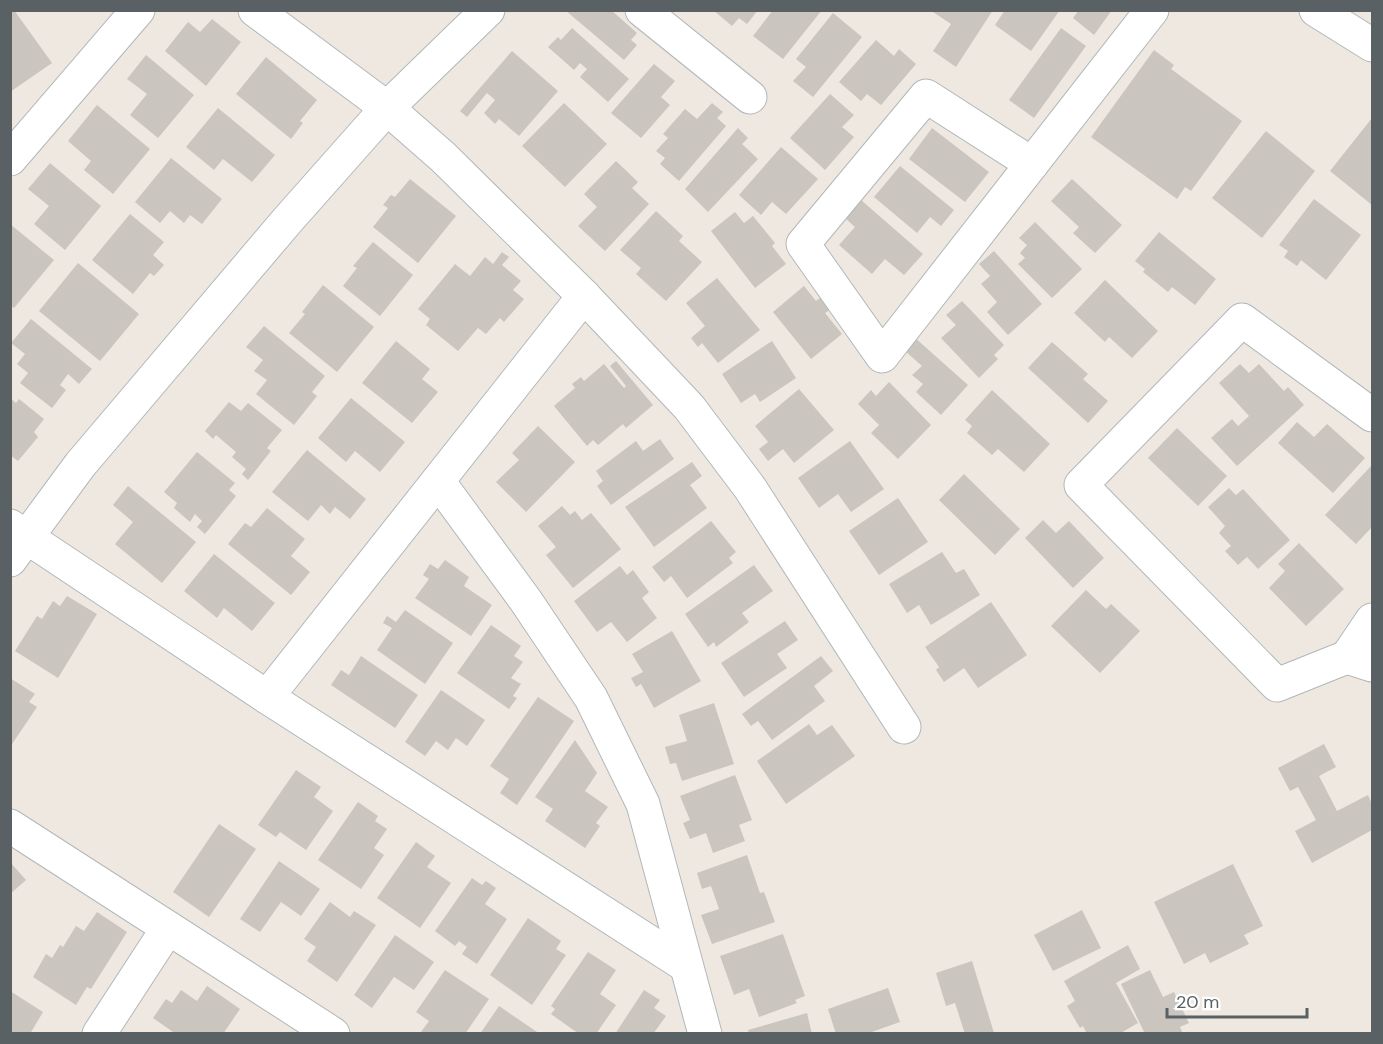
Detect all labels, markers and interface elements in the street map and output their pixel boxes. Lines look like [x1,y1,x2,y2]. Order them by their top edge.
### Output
scale bar [1167,981,1306,1019]
text: 20 m [1176,990,1219,1014]

